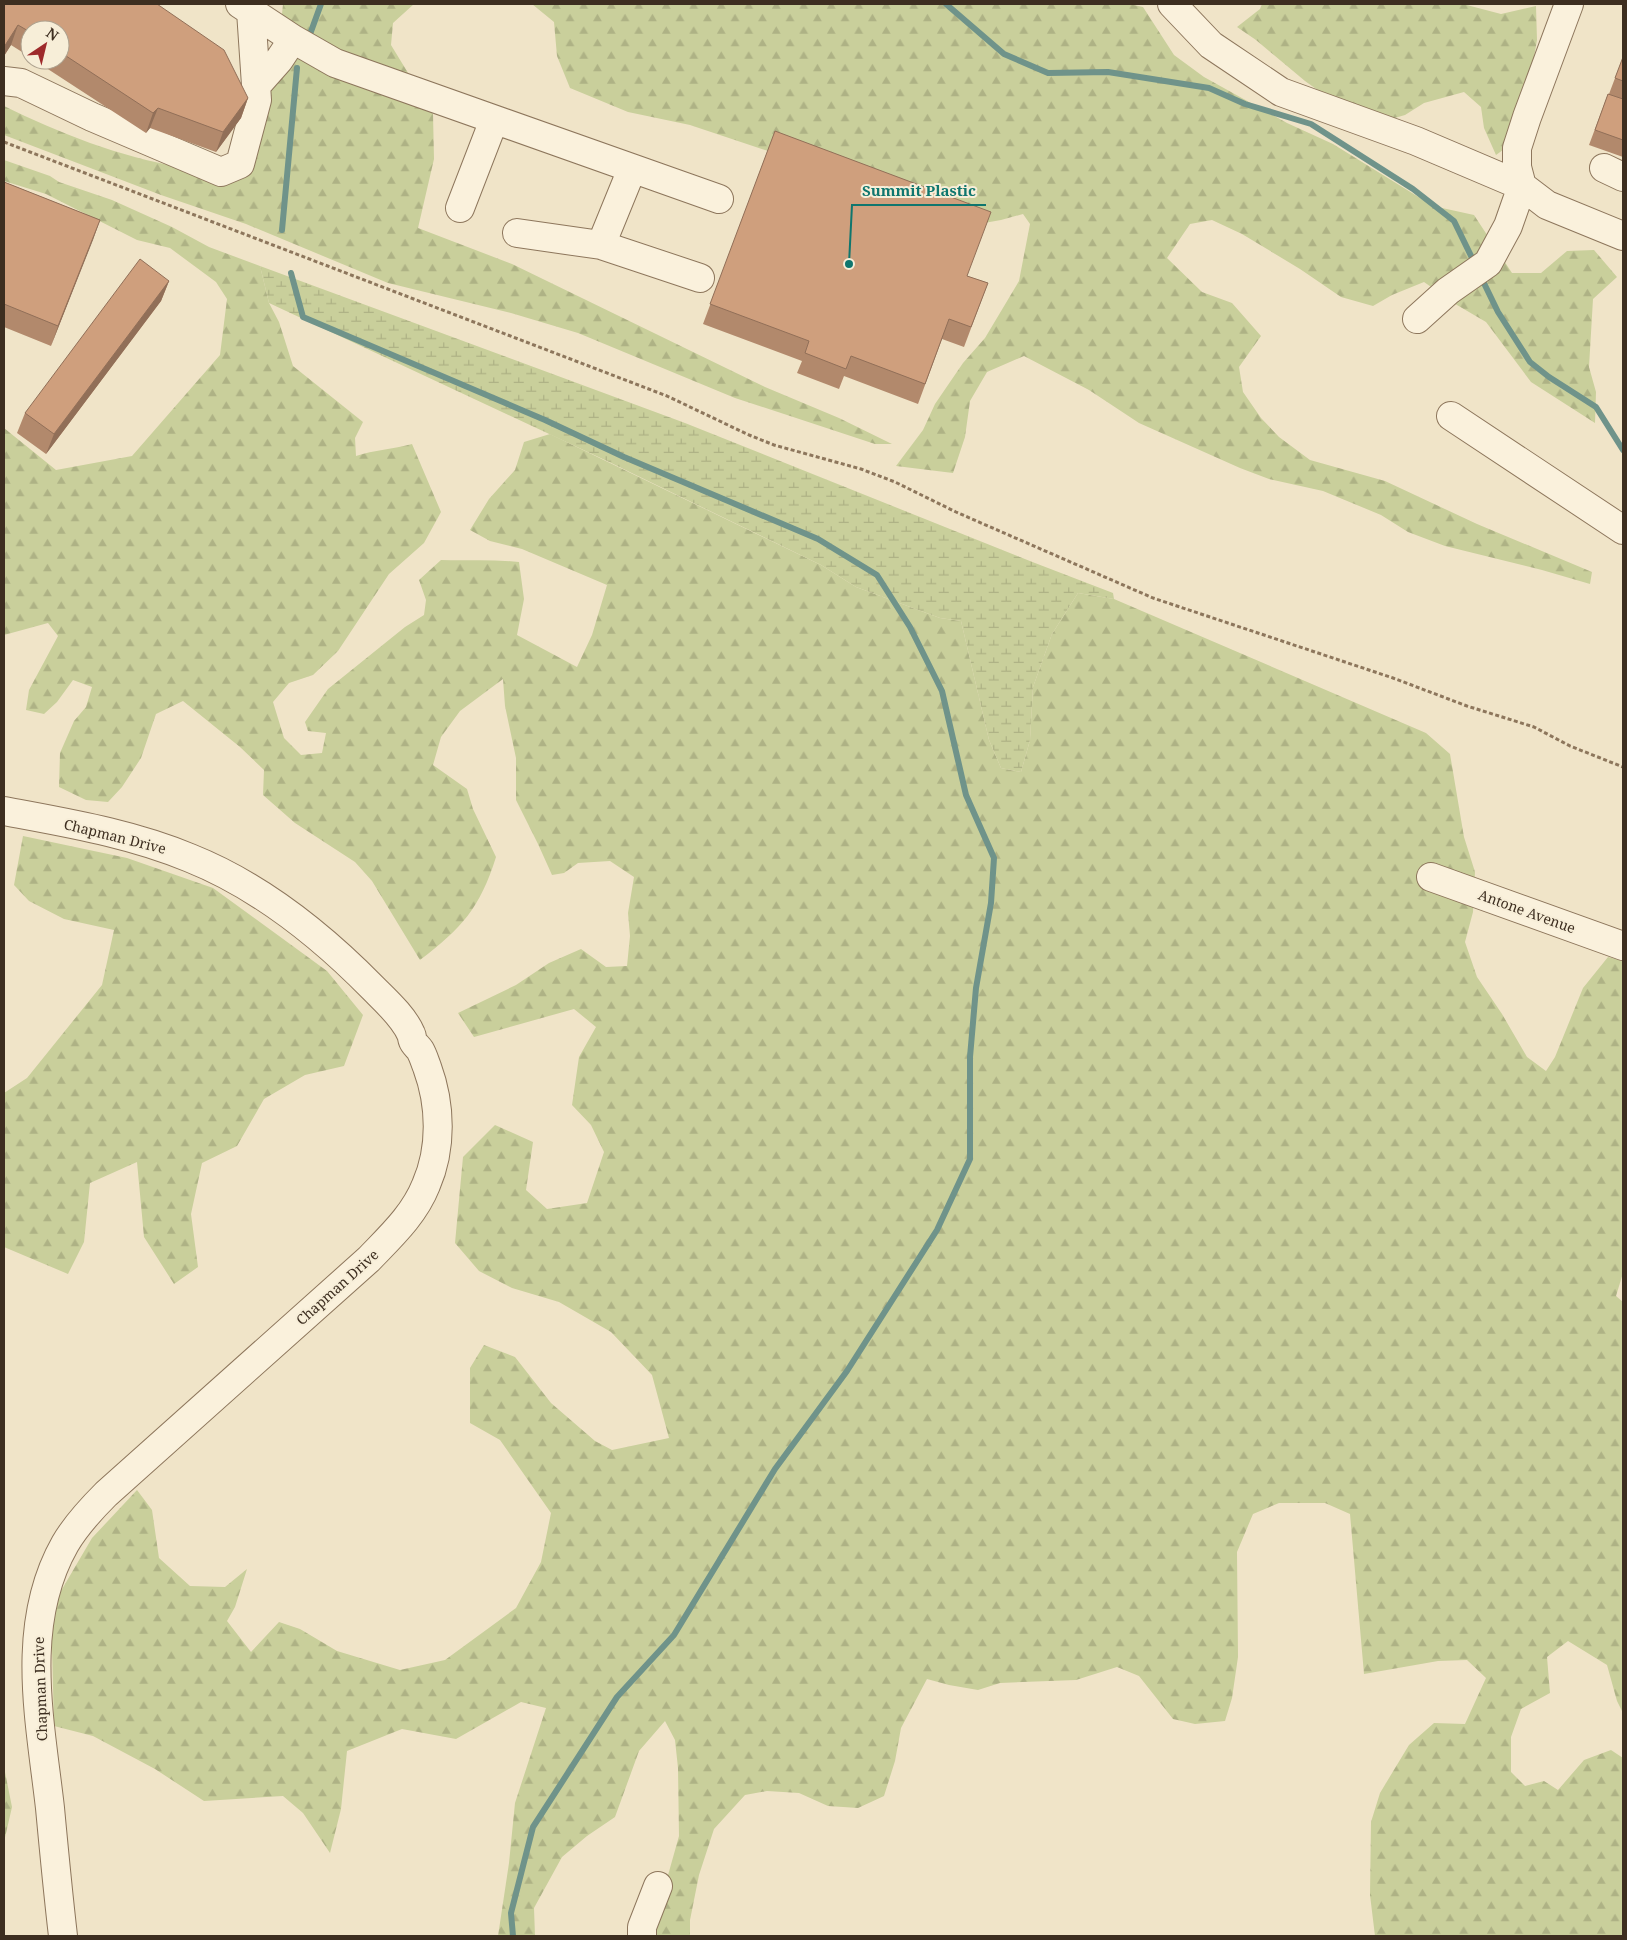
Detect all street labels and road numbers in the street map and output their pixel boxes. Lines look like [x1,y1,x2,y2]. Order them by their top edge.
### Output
street label: Chapman Drive [62,814,168,858]
street label: Antone Avenue [1476,885,1578,937]
street label: Chapman Drive [292,1245,382,1329]
street label: Chapman Drive [29,1636,51,1742]

